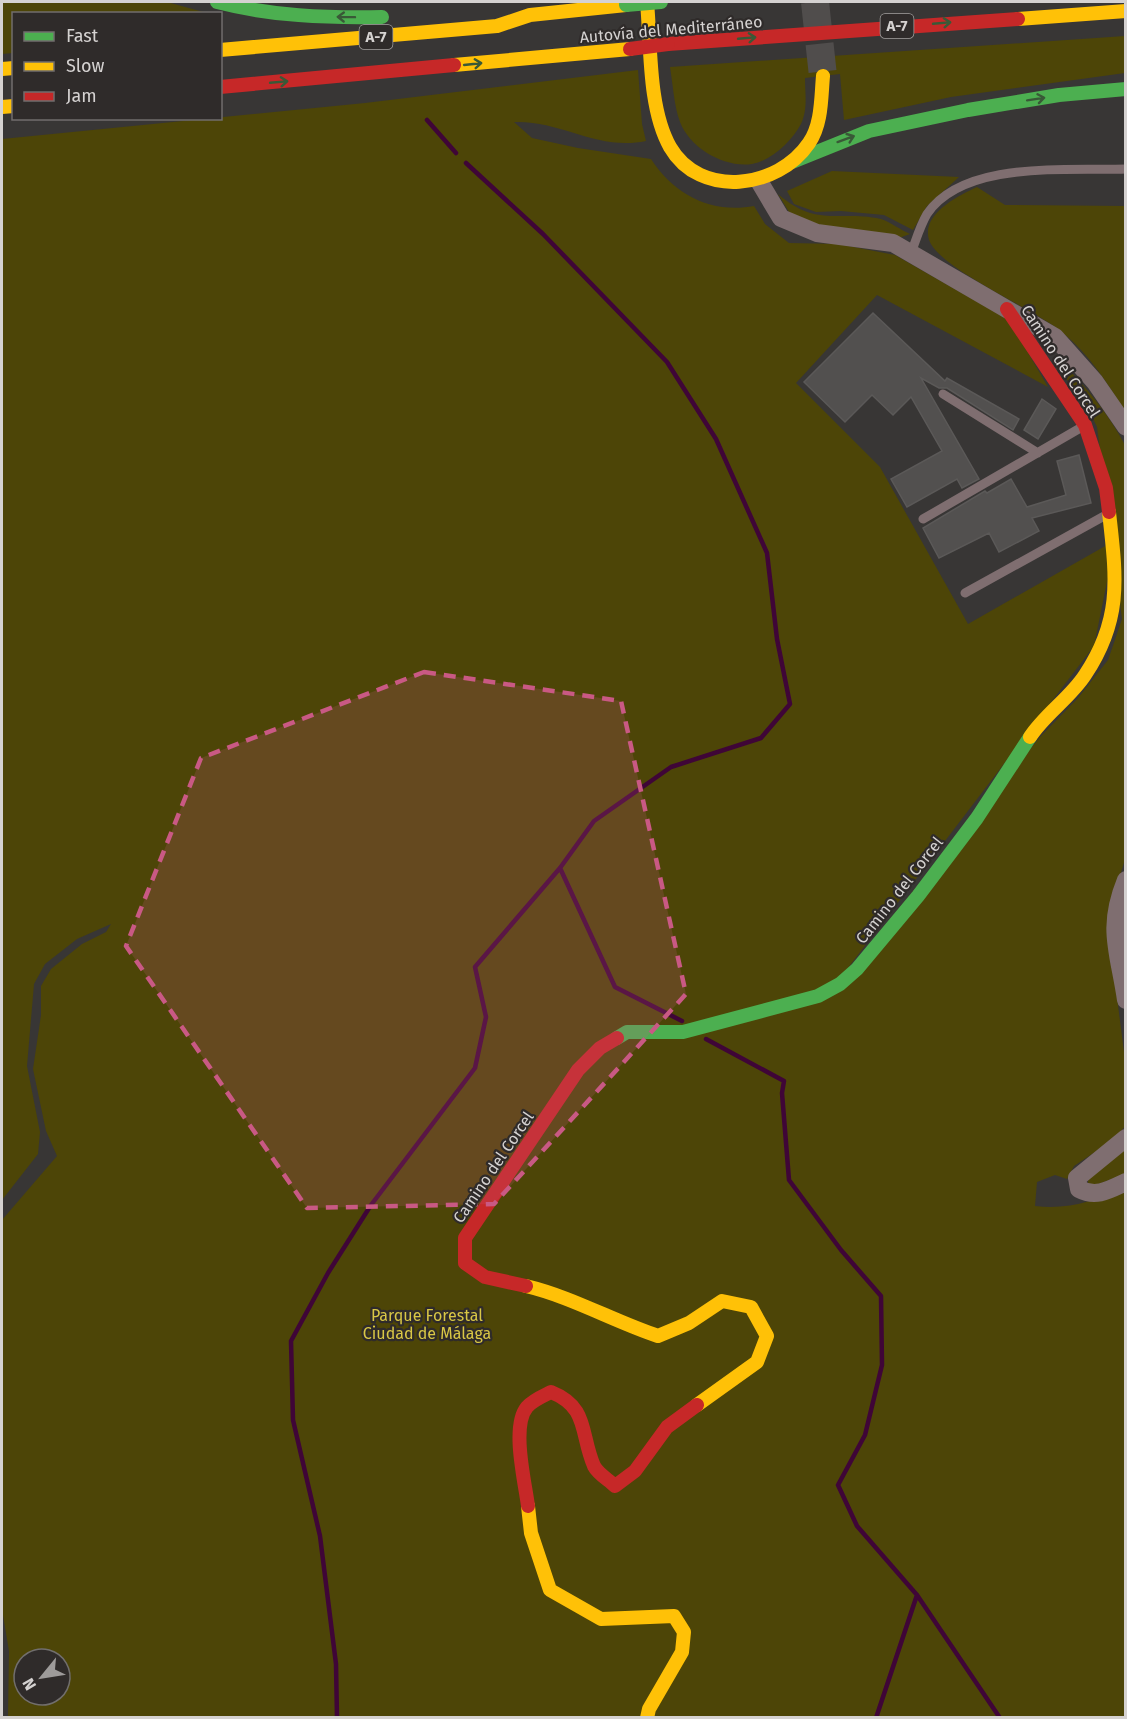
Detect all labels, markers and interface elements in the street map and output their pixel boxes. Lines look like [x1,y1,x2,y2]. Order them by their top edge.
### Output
one-way arrow [337,11,357,23]
legend [12,12,222,120]
street label: Autovía del Mediterráneo [579,12,763,47]
road number: A-7 [880,14,914,38]
one-way arrow [931,17,951,28]
text: Fast [66,25,99,47]
road number: A-7 [360,25,392,49]
one-way arrow [737,32,757,43]
text: Slow [66,55,105,77]
one-way arrow [462,58,482,69]
one-way arrow [268,76,288,87]
text: Jam [66,85,97,107]
one-way arrow [1026,93,1046,104]
one-way arrow [836,133,855,144]
street label: Camino del Corcel [1017,301,1104,421]
street label: Camino del Corcel [852,833,947,948]
street label: Camino del Corcel [449,1108,538,1227]
park label: Parque Forestal Ciudad de Málaga [363,1306,491,1343]
north arrow [12,1647,72,1707]
text: N [19,1675,40,1694]

